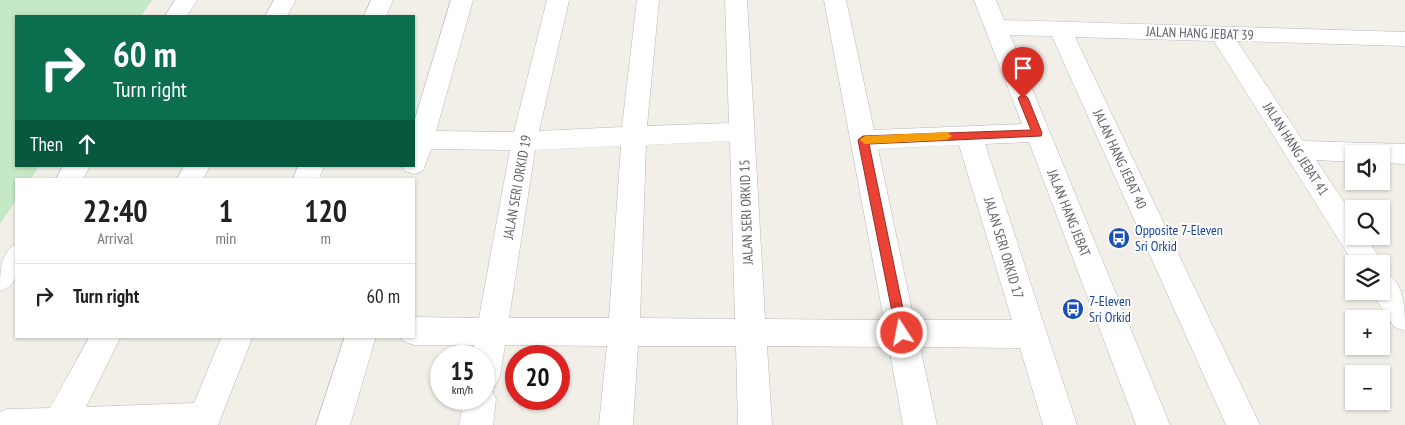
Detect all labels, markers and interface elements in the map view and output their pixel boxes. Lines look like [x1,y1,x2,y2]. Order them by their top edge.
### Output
street label: JALAN HANG JEBAT 39 [1145,22,1254,44]
text: 60 m [113,31,177,77]
icon: right [30,35,95,100]
pin [1002,47,1044,98]
icon: arrive [1009,54,1037,82]
text: Turn right [113,75,187,103]
street label: JALAN HANG JEBAT 41 [1259,98,1333,199]
street label: JALAN HANG JEBAT 40 [1089,105,1151,212]
icon: ahead [73,130,101,158]
text: Then [30,132,63,156]
street label: JALAN SERI ORKID 19 [499,134,535,241]
map controls [1345,145,1390,410]
button: sound [1345,145,1390,190]
street label: JALAN SERI ORKID 15 [735,159,757,266]
street label: JALAN HANG JEBAT [1043,166,1095,260]
text: 22:40 [83,191,148,230]
text: 1 [219,191,233,230]
text: 120 [304,191,347,230]
street label: JALAN SERI ORKID 17 [980,194,1028,301]
button: search [1345,200,1390,245]
place label: Opposite 7-Eleven Sri Orkid [1135,221,1223,255]
bus stop icon: Opposite 7-Eleven Sri Orkid [1107,226,1131,250]
text: Arrival [97,228,133,248]
text: min [215,228,236,248]
text: m [320,228,331,248]
button: layers [1345,255,1390,300]
icon: right [30,282,58,310]
text: Turn right [73,284,139,308]
text: 60 m [367,284,400,308]
place label: 7-Eleven Sri Orkid [1089,292,1131,326]
bus stop icon: 7-Eleven Sri Orkid [1061,297,1085,321]
position arrow [875,306,927,358]
button: + [1345,310,1390,355]
speed limit sign: 20 [505,345,570,410]
text: 15 [451,355,474,387]
button: − [1345,365,1390,410]
text: km/h [452,382,473,397]

